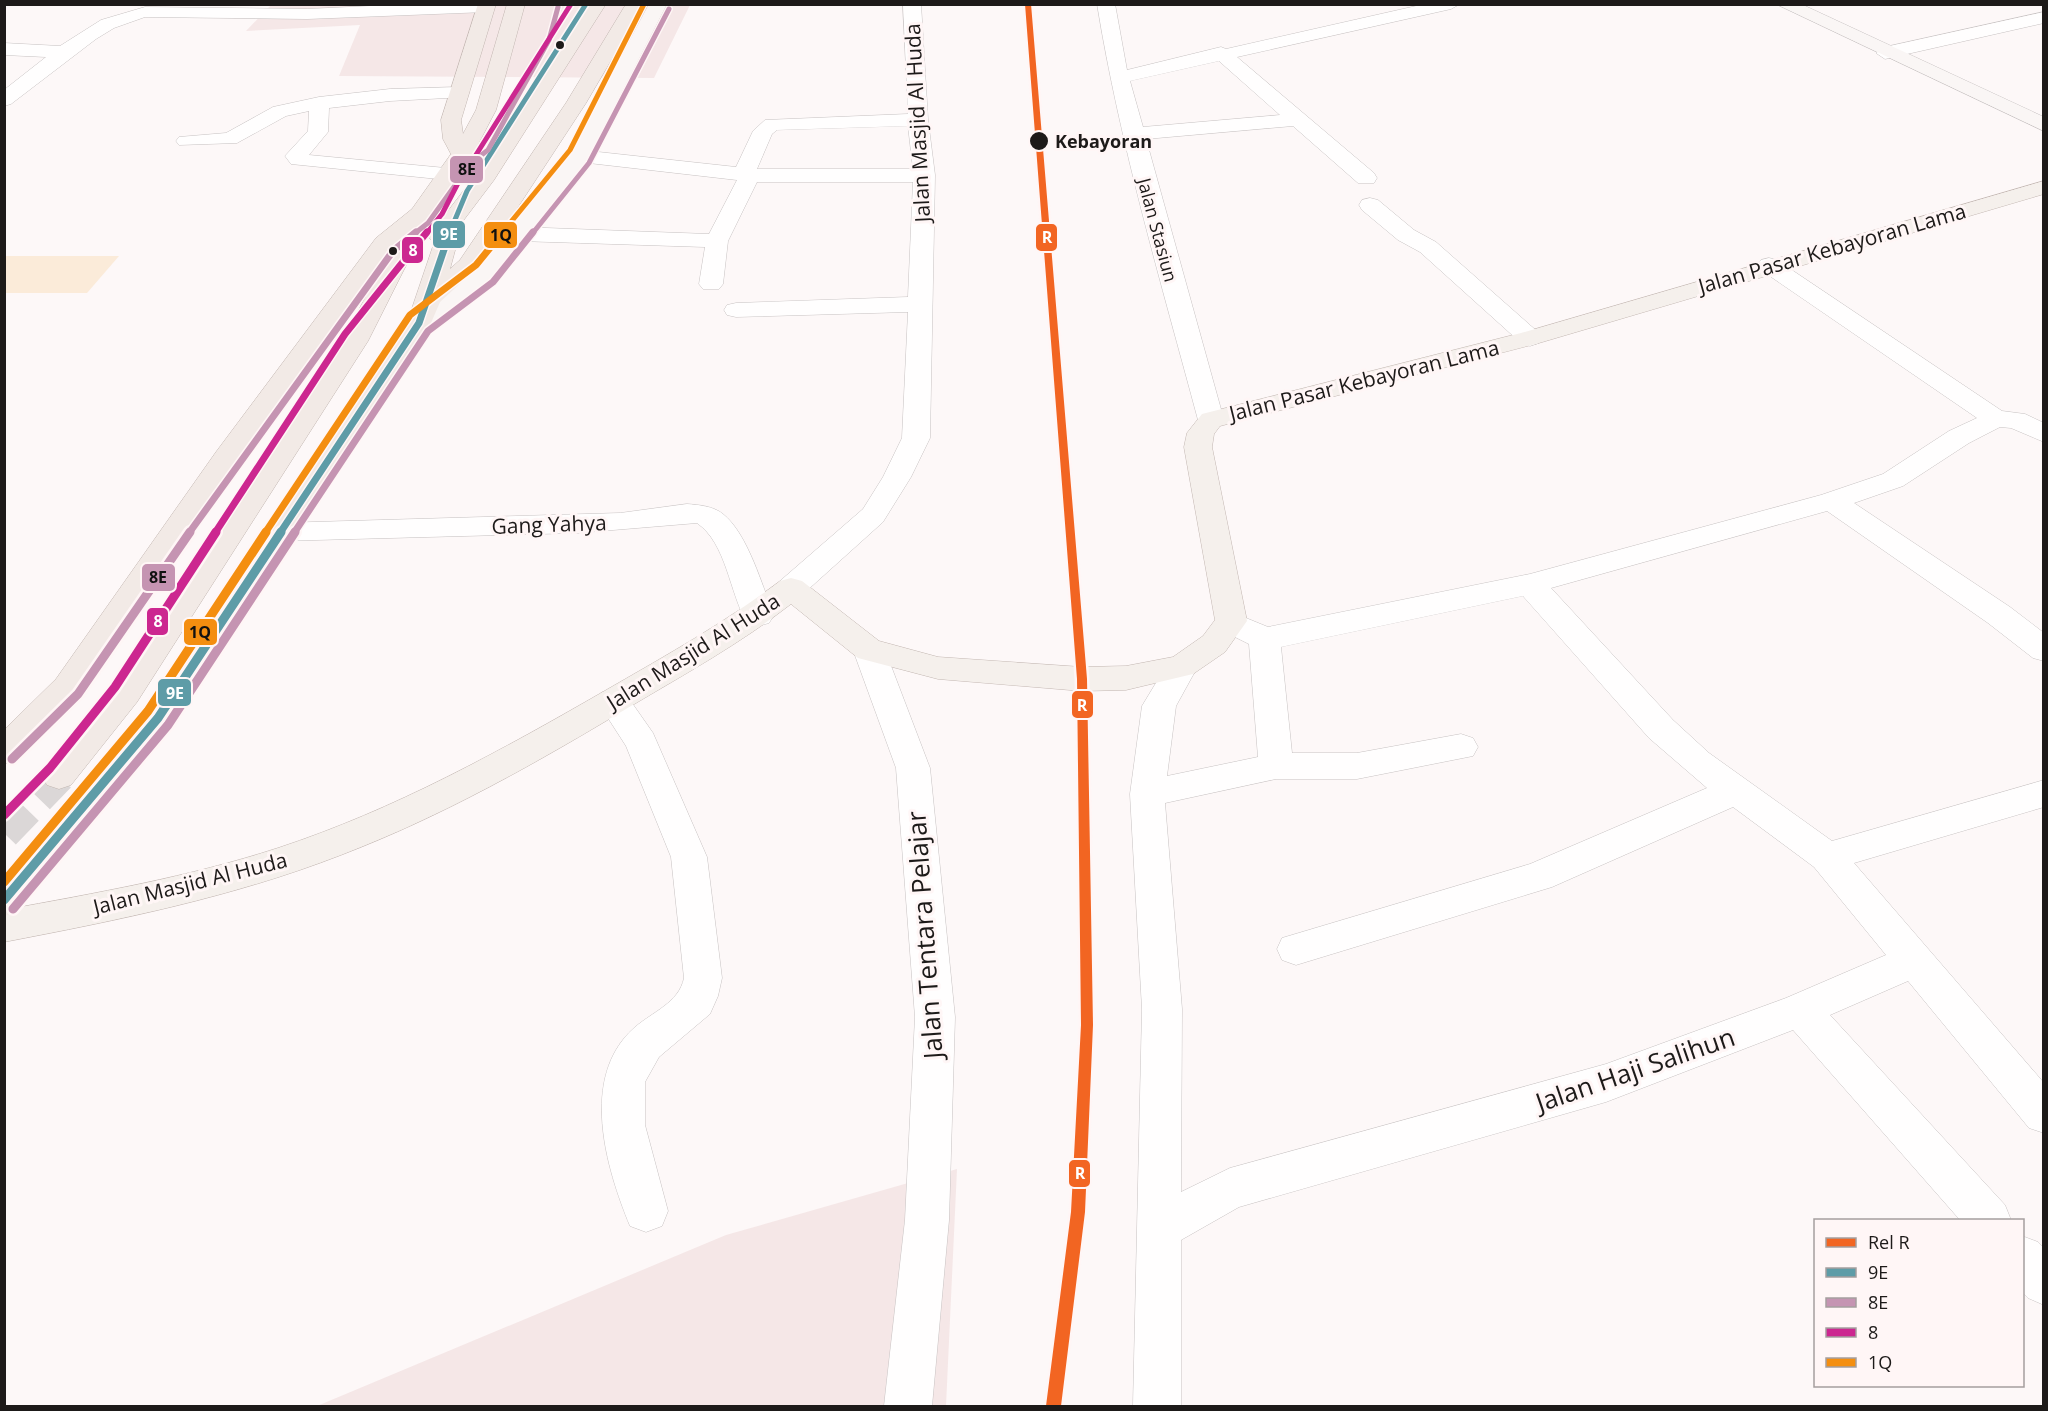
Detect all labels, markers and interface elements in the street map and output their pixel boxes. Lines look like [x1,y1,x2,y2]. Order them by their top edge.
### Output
street label: Jalan Masjid Al Huda [898,23,936,225]
unlabelled marker [554,39,566,51]
place label: Kebayoran [1055,129,1152,153]
marker: Kebayoran [1028,130,1050,152]
line badge: 8E [449,155,484,184]
text: 8E [458,158,476,180]
street label: Jalan Stasiun [1132,173,1183,285]
street label: Jalan Pasar Kebayoran Lama [1693,196,1969,300]
line badge: 9E [432,220,466,249]
line badge: 1Q [483,221,518,249]
text: 9E [440,223,458,245]
line badge: R [1035,223,1058,252]
text: 1Q [490,224,512,246]
text: R [1042,226,1053,248]
line badge: 8 [401,236,424,264]
text: 8 [408,239,418,261]
unlabelled marker [387,245,399,257]
street label: Jalan Pasar Kebayoran Lama [1224,333,1502,428]
street label: Gang Yahya [491,508,607,540]
line badge: 8E [141,563,176,592]
text: 8E [149,566,167,588]
street label: Jalan Masjid Al Huda [600,586,785,717]
line badge: 8 [146,607,169,636]
text: 8 [153,610,163,632]
line badge: 1Q [183,618,218,646]
text: 1Q [189,621,211,643]
line badge: 9E [157,678,192,707]
text: 9E [166,682,184,704]
line badge: R [1071,690,1094,719]
text: R [1077,694,1088,716]
street label: Jalan Tentara Pelajar [897,809,951,1063]
street label: Jalan Masjid Al Huda [88,845,290,921]
street label: Jalan Haji Salihun [1528,1018,1739,1121]
line badge: R [1068,1159,1091,1188]
text: R [1075,1162,1086,1184]
legend [1814,1219,2024,1387]
text: Rel R [1868,1230,1910,1254]
text: 9E [1868,1260,1888,1284]
text: 8E [1868,1290,1888,1314]
text: 8 [1868,1320,1878,1344]
text: 1Q [1868,1350,1892,1374]

